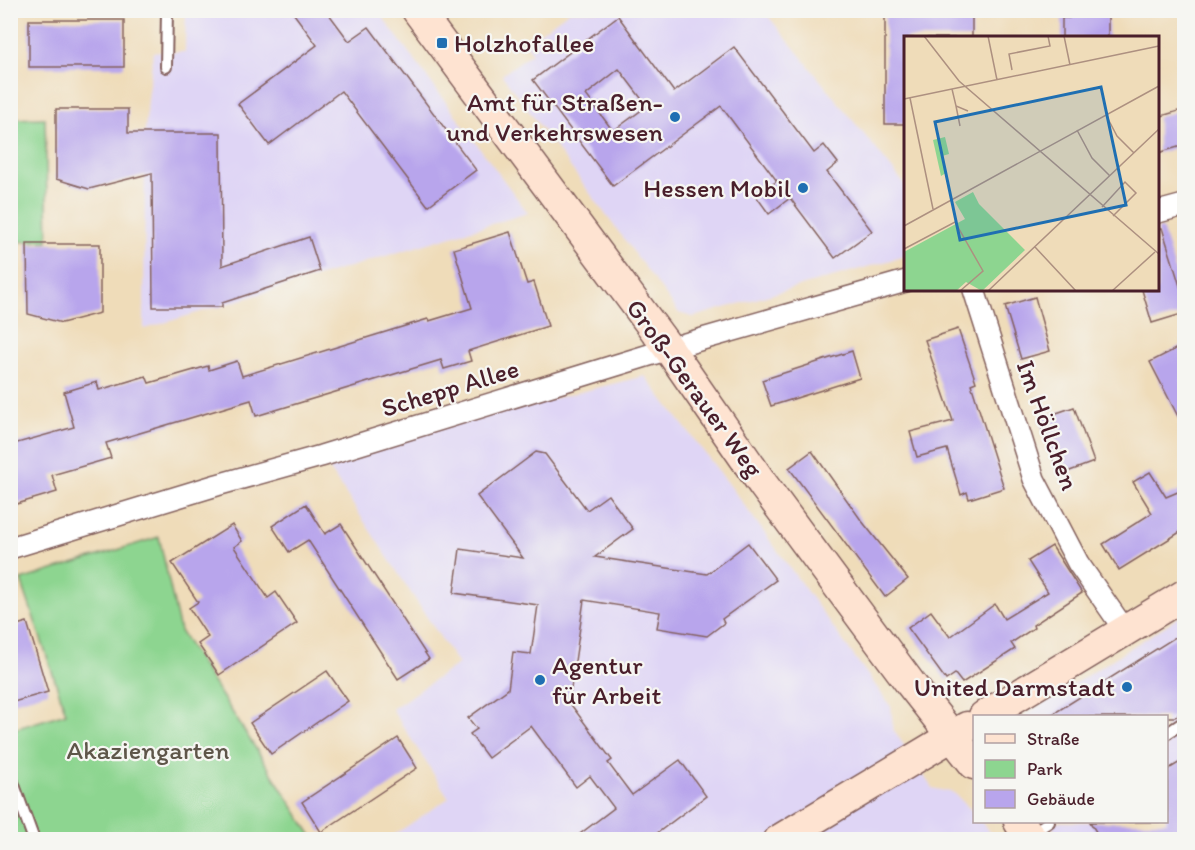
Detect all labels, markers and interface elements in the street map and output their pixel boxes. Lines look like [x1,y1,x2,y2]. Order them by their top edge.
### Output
place label: Holzhofallee [454,27,594,59]
marker: Holzhofallee [435,36,449,50]
inset map [904,36,1159,291]
place label: Amt für Straßen- und Verkehrswesen [446,86,663,148]
marker: Amt für Straßen- und Verkehrswesen [668,110,682,124]
place label: Hessen Mobil [643,172,791,204]
marker: Hessen Mobil [796,181,810,195]
street label: Groß-Gerauer Weg [620,293,771,484]
street label: Schepp Allee [377,352,523,424]
street label: Im Höllchen [1010,356,1086,495]
place label: Agentur für Arbeit [552,649,661,711]
place label: United Darmstadt [914,671,1115,703]
marker: Agentur für Arbeit [533,673,547,687]
marker: United Darmstadt [1120,680,1134,694]
legend [973,715,1168,823]
text: Straße [1027,728,1080,750]
park label: Akaziengarten [67,734,230,766]
text: Park [1027,758,1062,780]
text: Gebäude [1027,788,1095,810]

